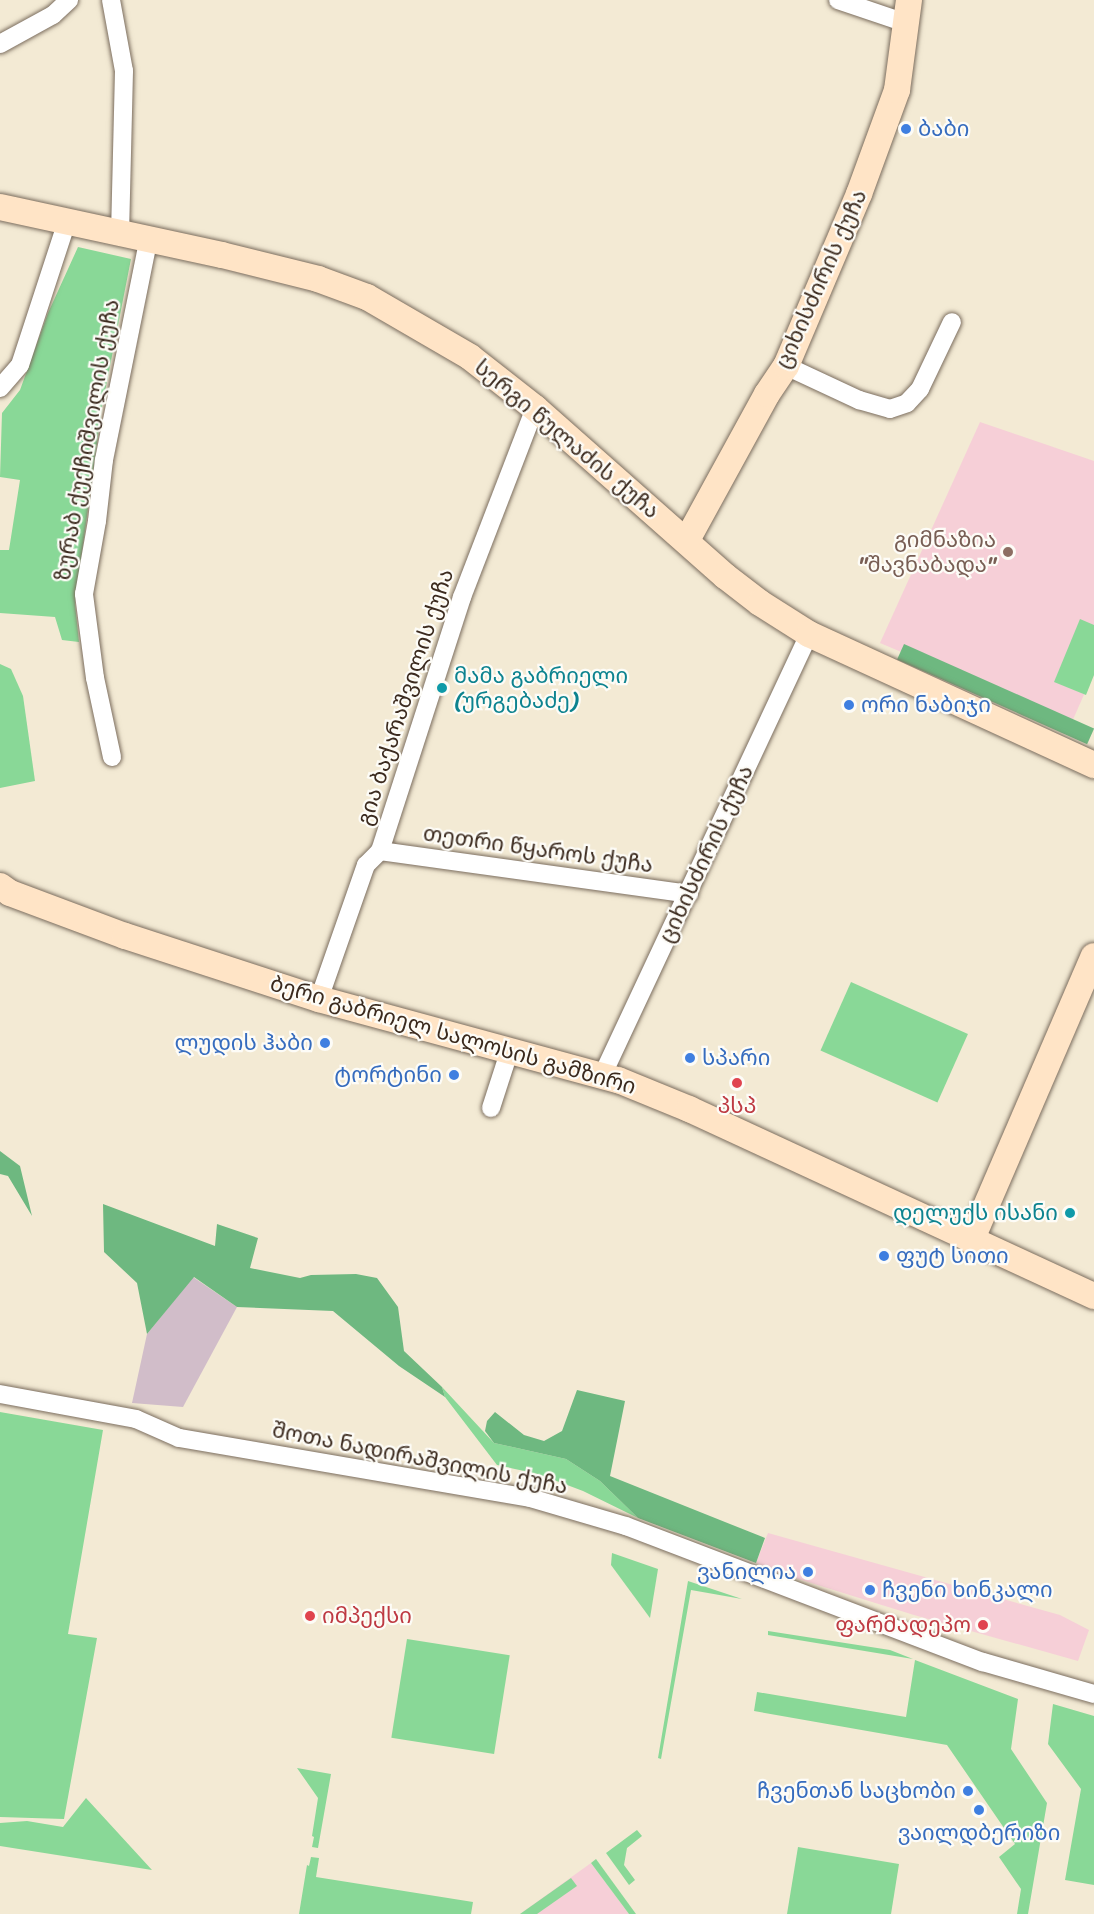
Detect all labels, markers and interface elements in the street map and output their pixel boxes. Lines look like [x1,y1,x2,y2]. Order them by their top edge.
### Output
place label: ბაბი [918,116,969,142]
marker: ბაბი [899,122,913,136]
street label: ციხისძირის ქუჩა [770,185,872,373]
street label: ზურაბ ქუქჩიშვილის ქუჩა [49,297,125,583]
street label: სერგი წულაძის ქუჩა [469,354,665,524]
place label: გიმნაზია "შავნაბადა" [858,526,996,578]
marker: გიმნაზია "შავნაბადა" [1001,545,1015,559]
street label: გია ბაქარაშვილის ქუჩა [351,566,459,828]
place label: მამა გაბრიელი (ურგებაძე) [454,662,628,714]
marker: მამა გაბრიელი (ურგებაძე) [435,681,449,695]
place label: ორი ნაბიჯი [861,692,991,718]
marker: ორი ნაბიჯი [842,698,856,712]
street label: ციხისძირის ქუჩა [653,761,759,947]
street label: თეთრი წყაროს ქუჩა [421,820,655,878]
street label: ბერი გაბრიელ სალოსის გამზირი [267,970,639,1100]
place label: ლუდის ჰაბი [174,1030,313,1056]
marker: ლუდის ჰაბი [318,1036,332,1050]
place label: სპარი [702,1045,770,1071]
marker: სპარი [683,1051,697,1065]
place label: ტორტინი [334,1062,442,1088]
marker: ტორტინი [447,1068,461,1082]
marker: პსპ [730,1076,744,1090]
place label: პსპ [718,1093,756,1119]
place label: დელუქს ისანი [893,1200,1058,1226]
marker: დელუქს ისანი [1063,1206,1077,1220]
place label: ფუტ სითი [896,1243,1009,1269]
marker: ფუტ სითი [877,1249,891,1263]
street label: შოთა ნადირაშვილის ქუჩა [270,1416,570,1500]
place label: ვანილია [697,1559,796,1585]
marker: ვანილია [801,1565,815,1579]
place label: ჩვენი ხინკალი [882,1577,1053,1603]
marker: ჩვენი ხინკალი [863,1583,877,1597]
place label: იმპექსი [322,1603,412,1629]
marker: იმპექსი [303,1609,317,1623]
place label: ფარმადეპო [835,1612,971,1638]
marker: ფარმადეპო [976,1618,990,1632]
place label: ჩვენთან საცხობი [757,1778,956,1804]
marker: ჩვენთან საცხობი [961,1784,975,1798]
marker: ვაილდბერიზი [972,1803,986,1817]
place label: ვაილდბერიზი [898,1820,1060,1846]

